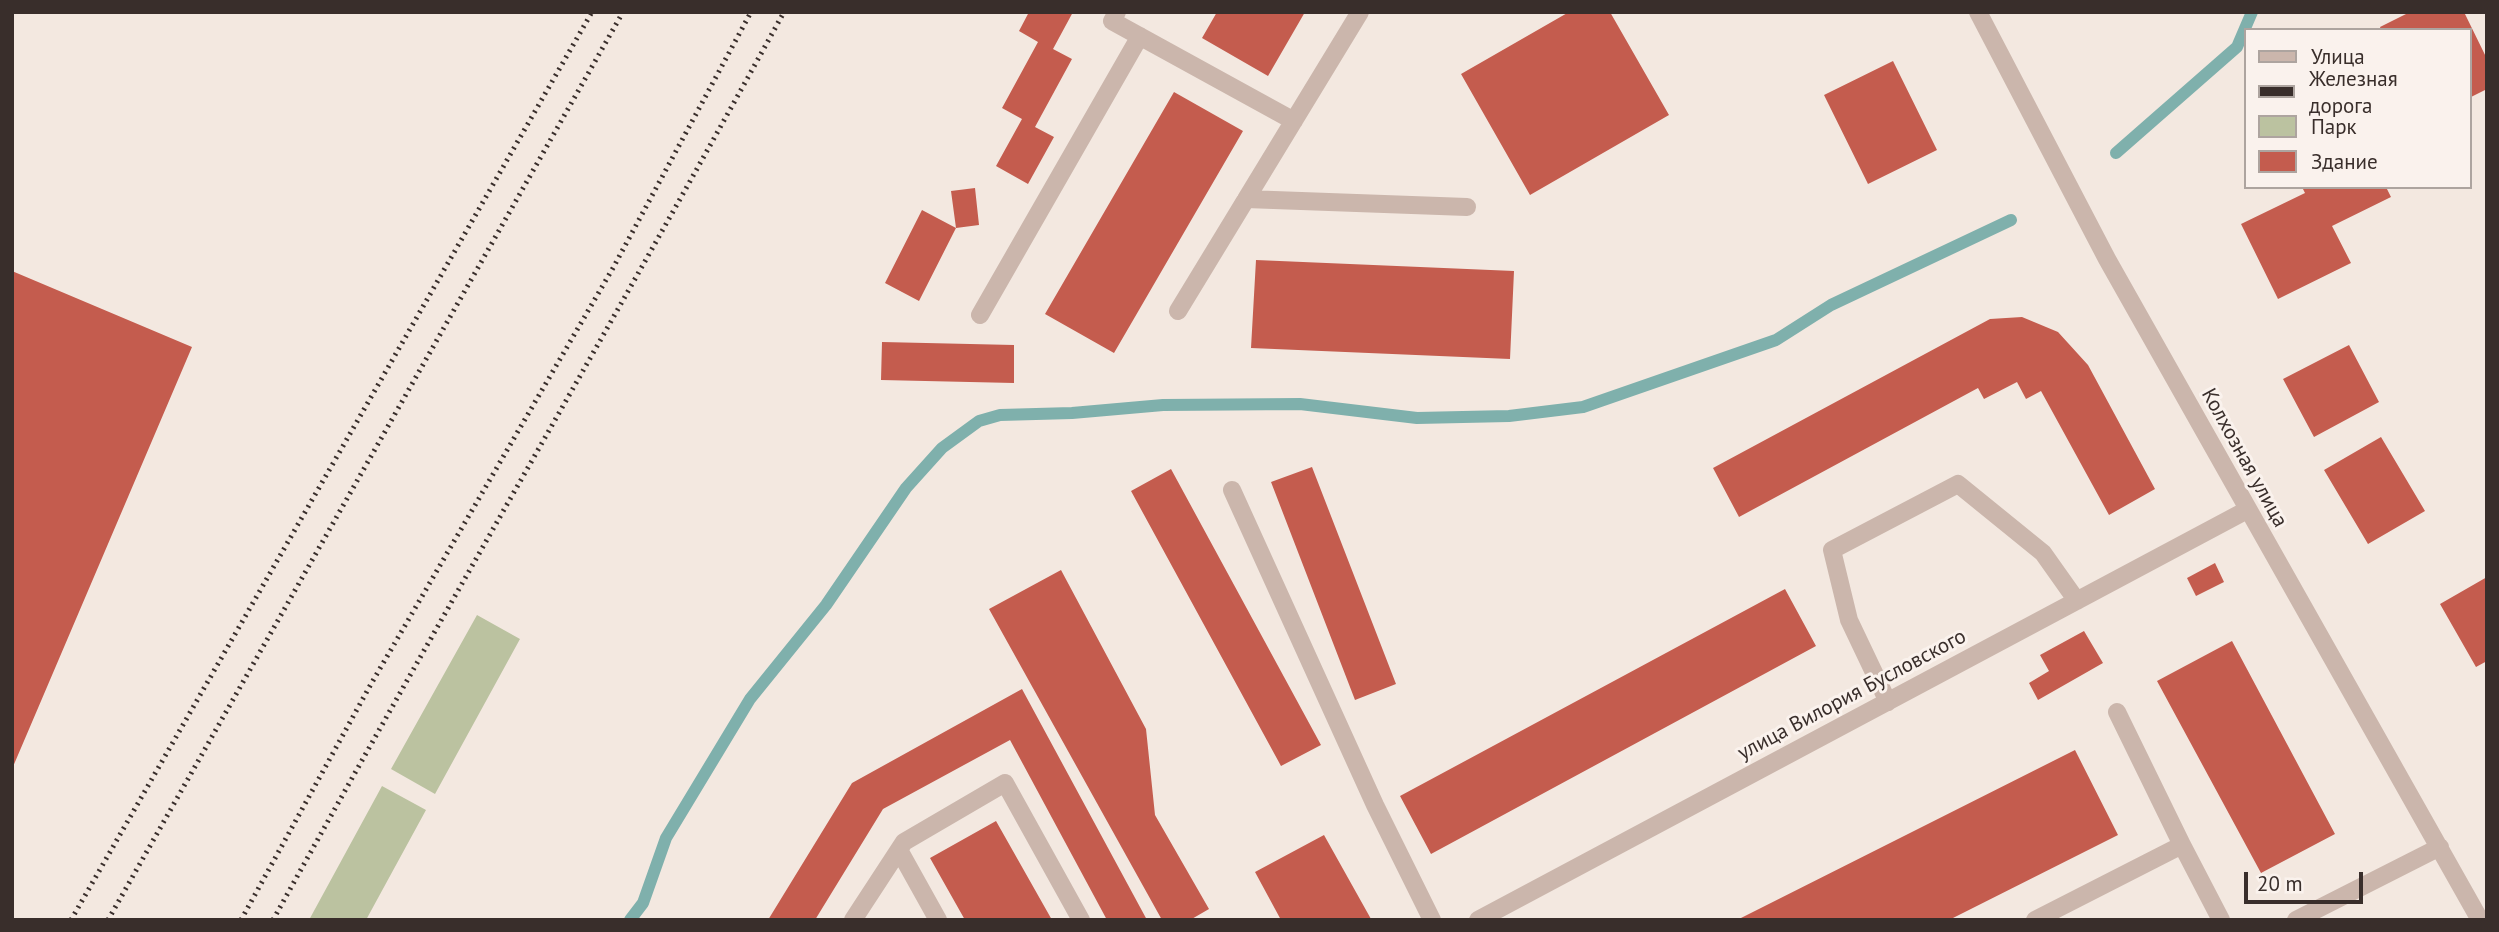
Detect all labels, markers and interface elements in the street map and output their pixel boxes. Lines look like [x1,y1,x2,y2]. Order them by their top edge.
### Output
legend [2244,28,2471,189]
text: Улица [2311,43,2365,70]
text: Железная дорога [2309,65,2398,119]
text: Парк [2311,113,2357,140]
text: Здание [2311,148,2378,175]
street label: Колхозная улица [2195,384,2293,532]
street label: улица Вилория Бусловского [1733,624,1971,766]
scale bar [2247,858,2366,902]
text: 20 m [2257,870,2303,897]

